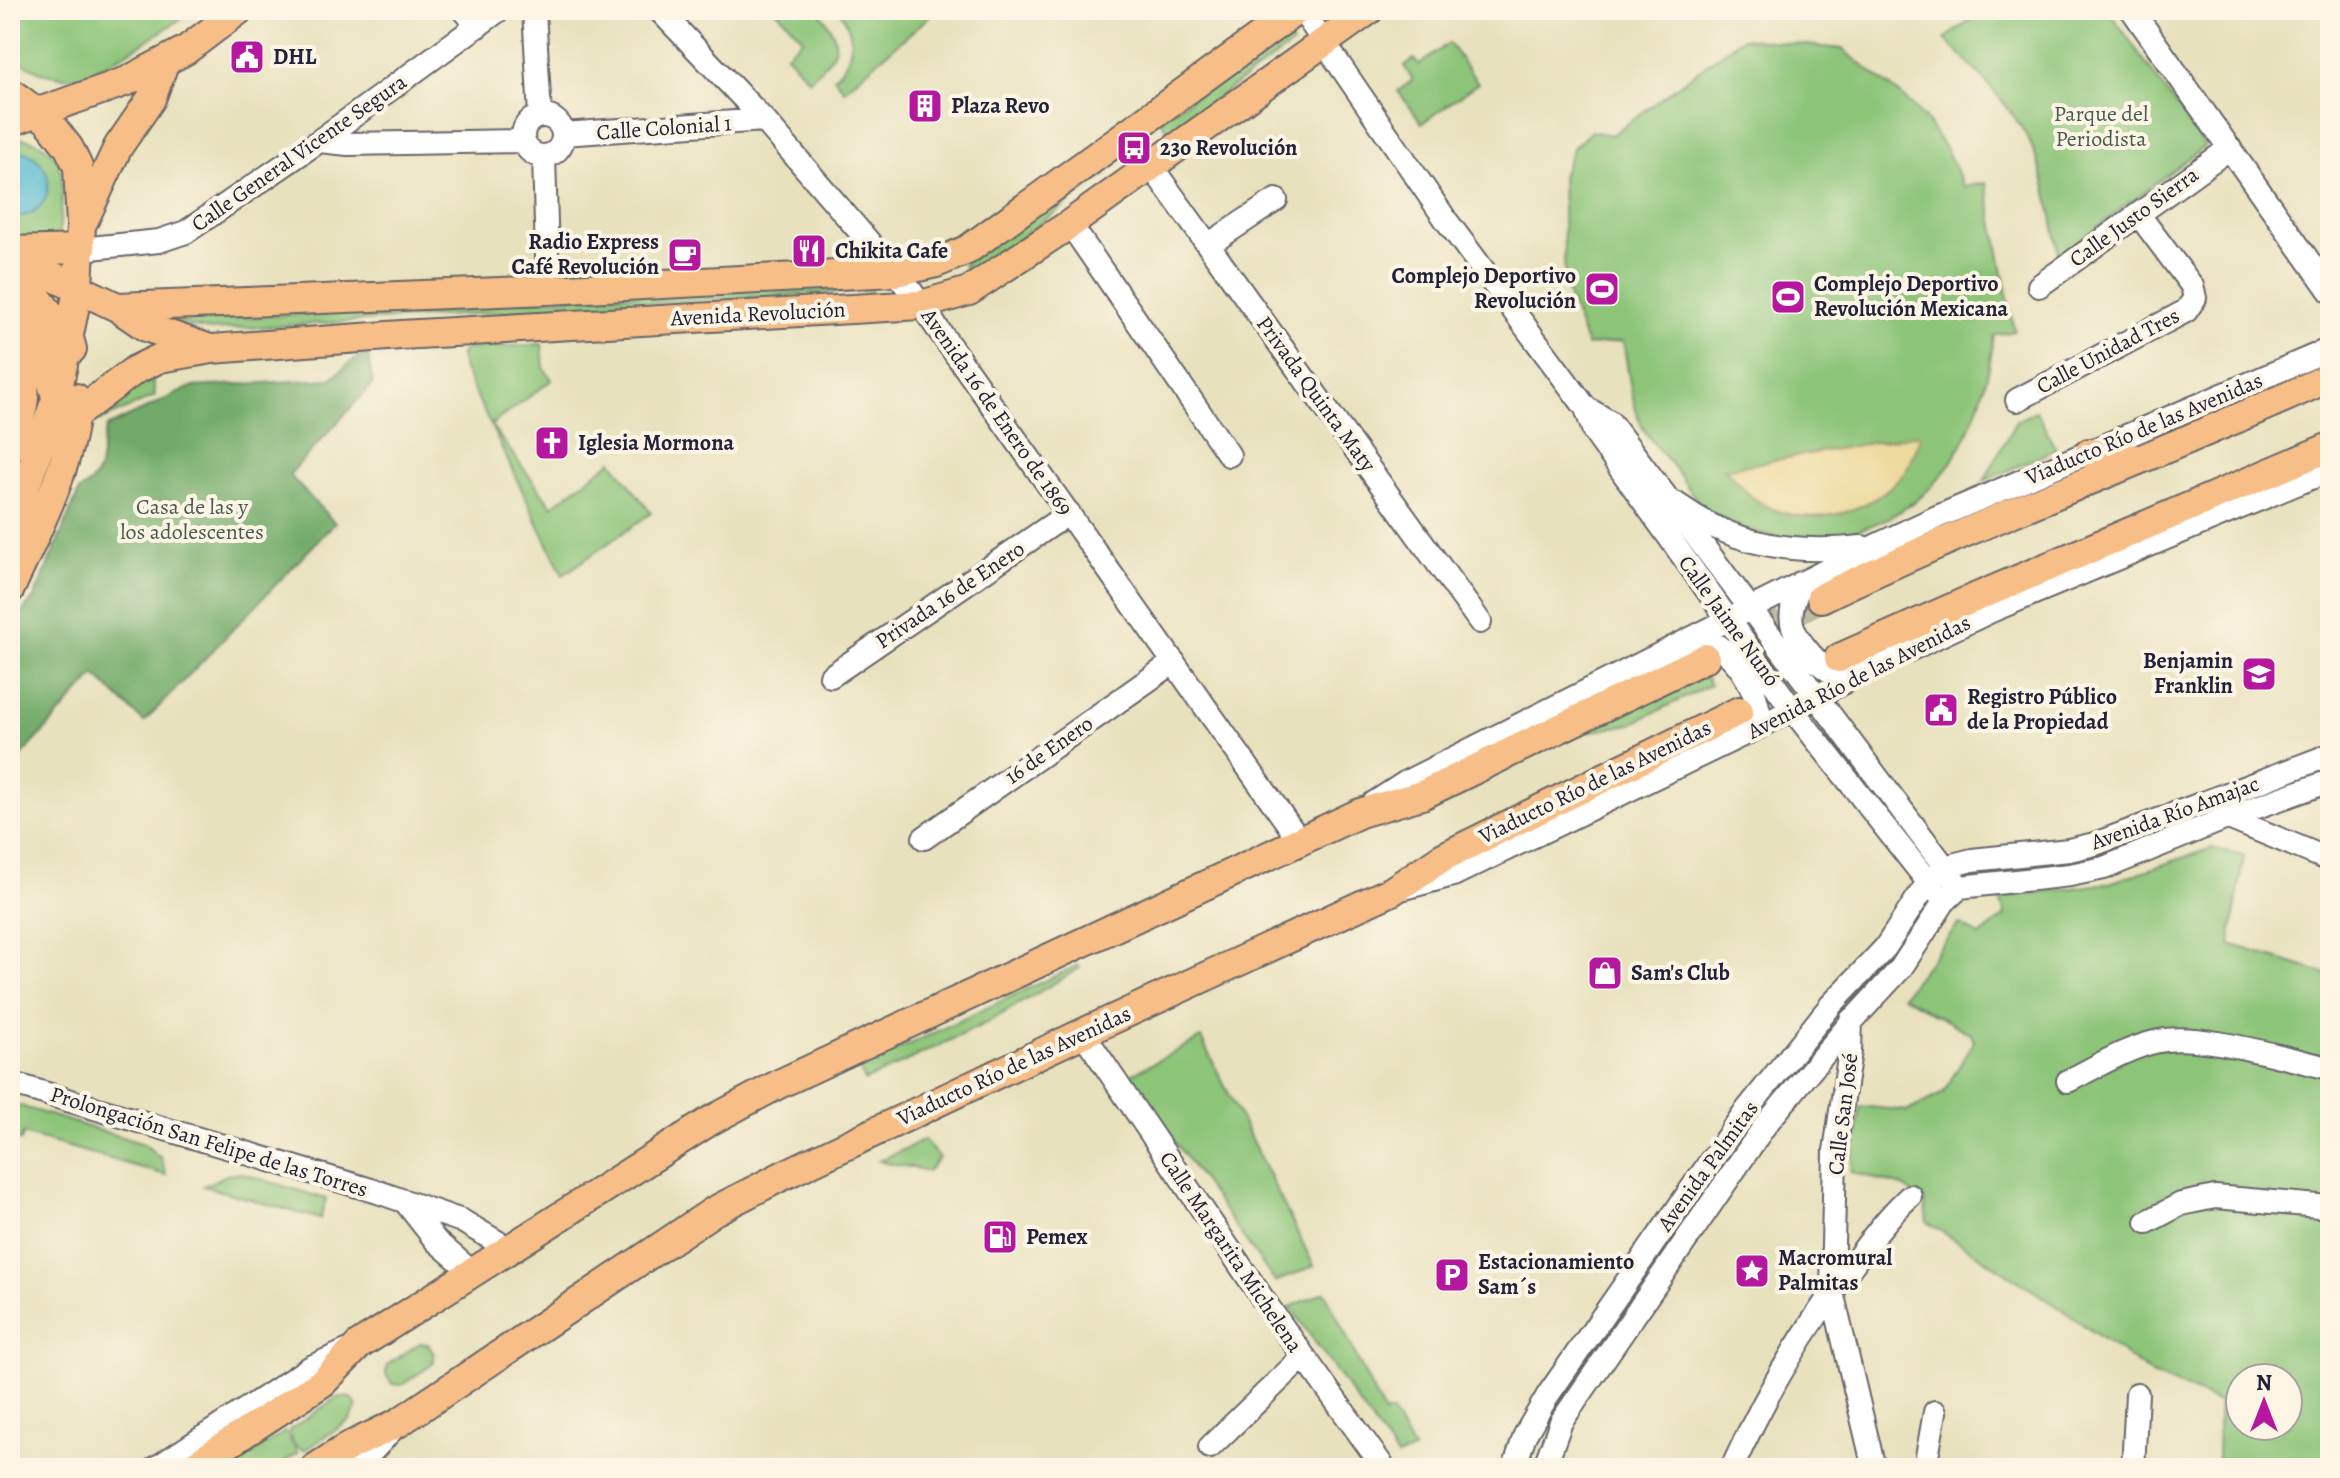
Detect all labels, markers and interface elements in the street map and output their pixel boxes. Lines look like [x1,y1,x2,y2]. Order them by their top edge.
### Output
public building icon: DHL [228,38,266,76]
place label: DHL [273,42,317,72]
street label: Calle General Vicente Segura [185,67,413,239]
building icon: Plaza Revo [906,87,944,125]
place label: Plaza Revo [951,91,1050,121]
park label: Parque del Periodista [2054,99,2148,154]
street label: Calle Colonial 1 [595,108,733,148]
bus stop icon: 23o Revolución [1115,129,1153,167]
place label: 23o Revolución [1160,133,1297,163]
street label: Calle Justo Sierra [2063,159,2205,274]
place label: Radio Express Café Revolución [511,227,659,282]
restaurant icon: Chikita Cafe [790,232,828,270]
cafe icon: Radio Express Café Revolución [666,236,704,274]
place label: Chikita Cafe [835,236,948,266]
place label: Complejo Deportivo Revolución [1391,261,1576,316]
place label: Complejo Deportivo Revolución Mexicana [1814,269,2009,324]
sports icon: Complejo Deportivo Revolución [1583,270,1621,308]
sports icon: Complejo Deportivo Revolución Mexicana [1769,278,1807,316]
street label: Avenida Revolución [669,294,846,334]
street label: Calle Unidad Tres [2031,301,2185,401]
street label: Avenida 16 de Enero de 1869 [913,302,1080,522]
street label: Privada Quinta Maty [1249,310,1383,478]
street label: Viaducto Río de las Avenidas [2020,365,2267,493]
church icon: Iglesia Mormona [533,424,571,462]
place label: Iglesia Mormona [578,428,735,458]
park label: Casa de las y los adolescentes [120,492,264,547]
street label: Privada 16 de Enero [869,534,1031,656]
street label: Calle Jaime Nunó [1671,549,1787,693]
street label: Avenida Río de las Avenidas [1741,608,1976,747]
place label: Benjamin Franklin [2143,646,2233,701]
school or university icon: Benjamin Franklin [2240,655,2278,693]
place label: Registro Público de la Propiedad [1967,682,2117,737]
public building icon: Registro Público de la Propiedad [1922,691,1960,729]
street label: 16 de Enero [999,709,1099,791]
street label: Viaducto Río de las Avenidas [1473,713,1716,852]
street label: Avenida Río Amajac [2086,769,2263,858]
shop icon: Sam's Club [1586,954,1624,992]
place label: Sam's Club [1631,958,1730,988]
street label: Viaducto Río de las Avenidas [891,999,1136,1134]
street label: Calle San José [1821,1051,1865,1177]
street label: Prolongación San Felipe de las Torres [47,1079,371,1205]
street label: Avenida Palmitas [1650,1095,1766,1238]
street label: Calle Margarita Michelena [1152,1146,1310,1359]
fuel station icon: Pemex [981,1218,1019,1256]
place label: Pemex [1026,1222,1087,1252]
place label: Macromural Palmitas [1778,1243,1892,1298]
place label: Estacionamiento Sam´s [1478,1247,1634,1302]
place icon: Macromural Palmitas [1733,1252,1771,1290]
parking icon: Estacionamiento Sam´s [1433,1256,1471,1294]
north arrow [2224,1362,2304,1442]
text: N [2256,1368,2272,1398]

